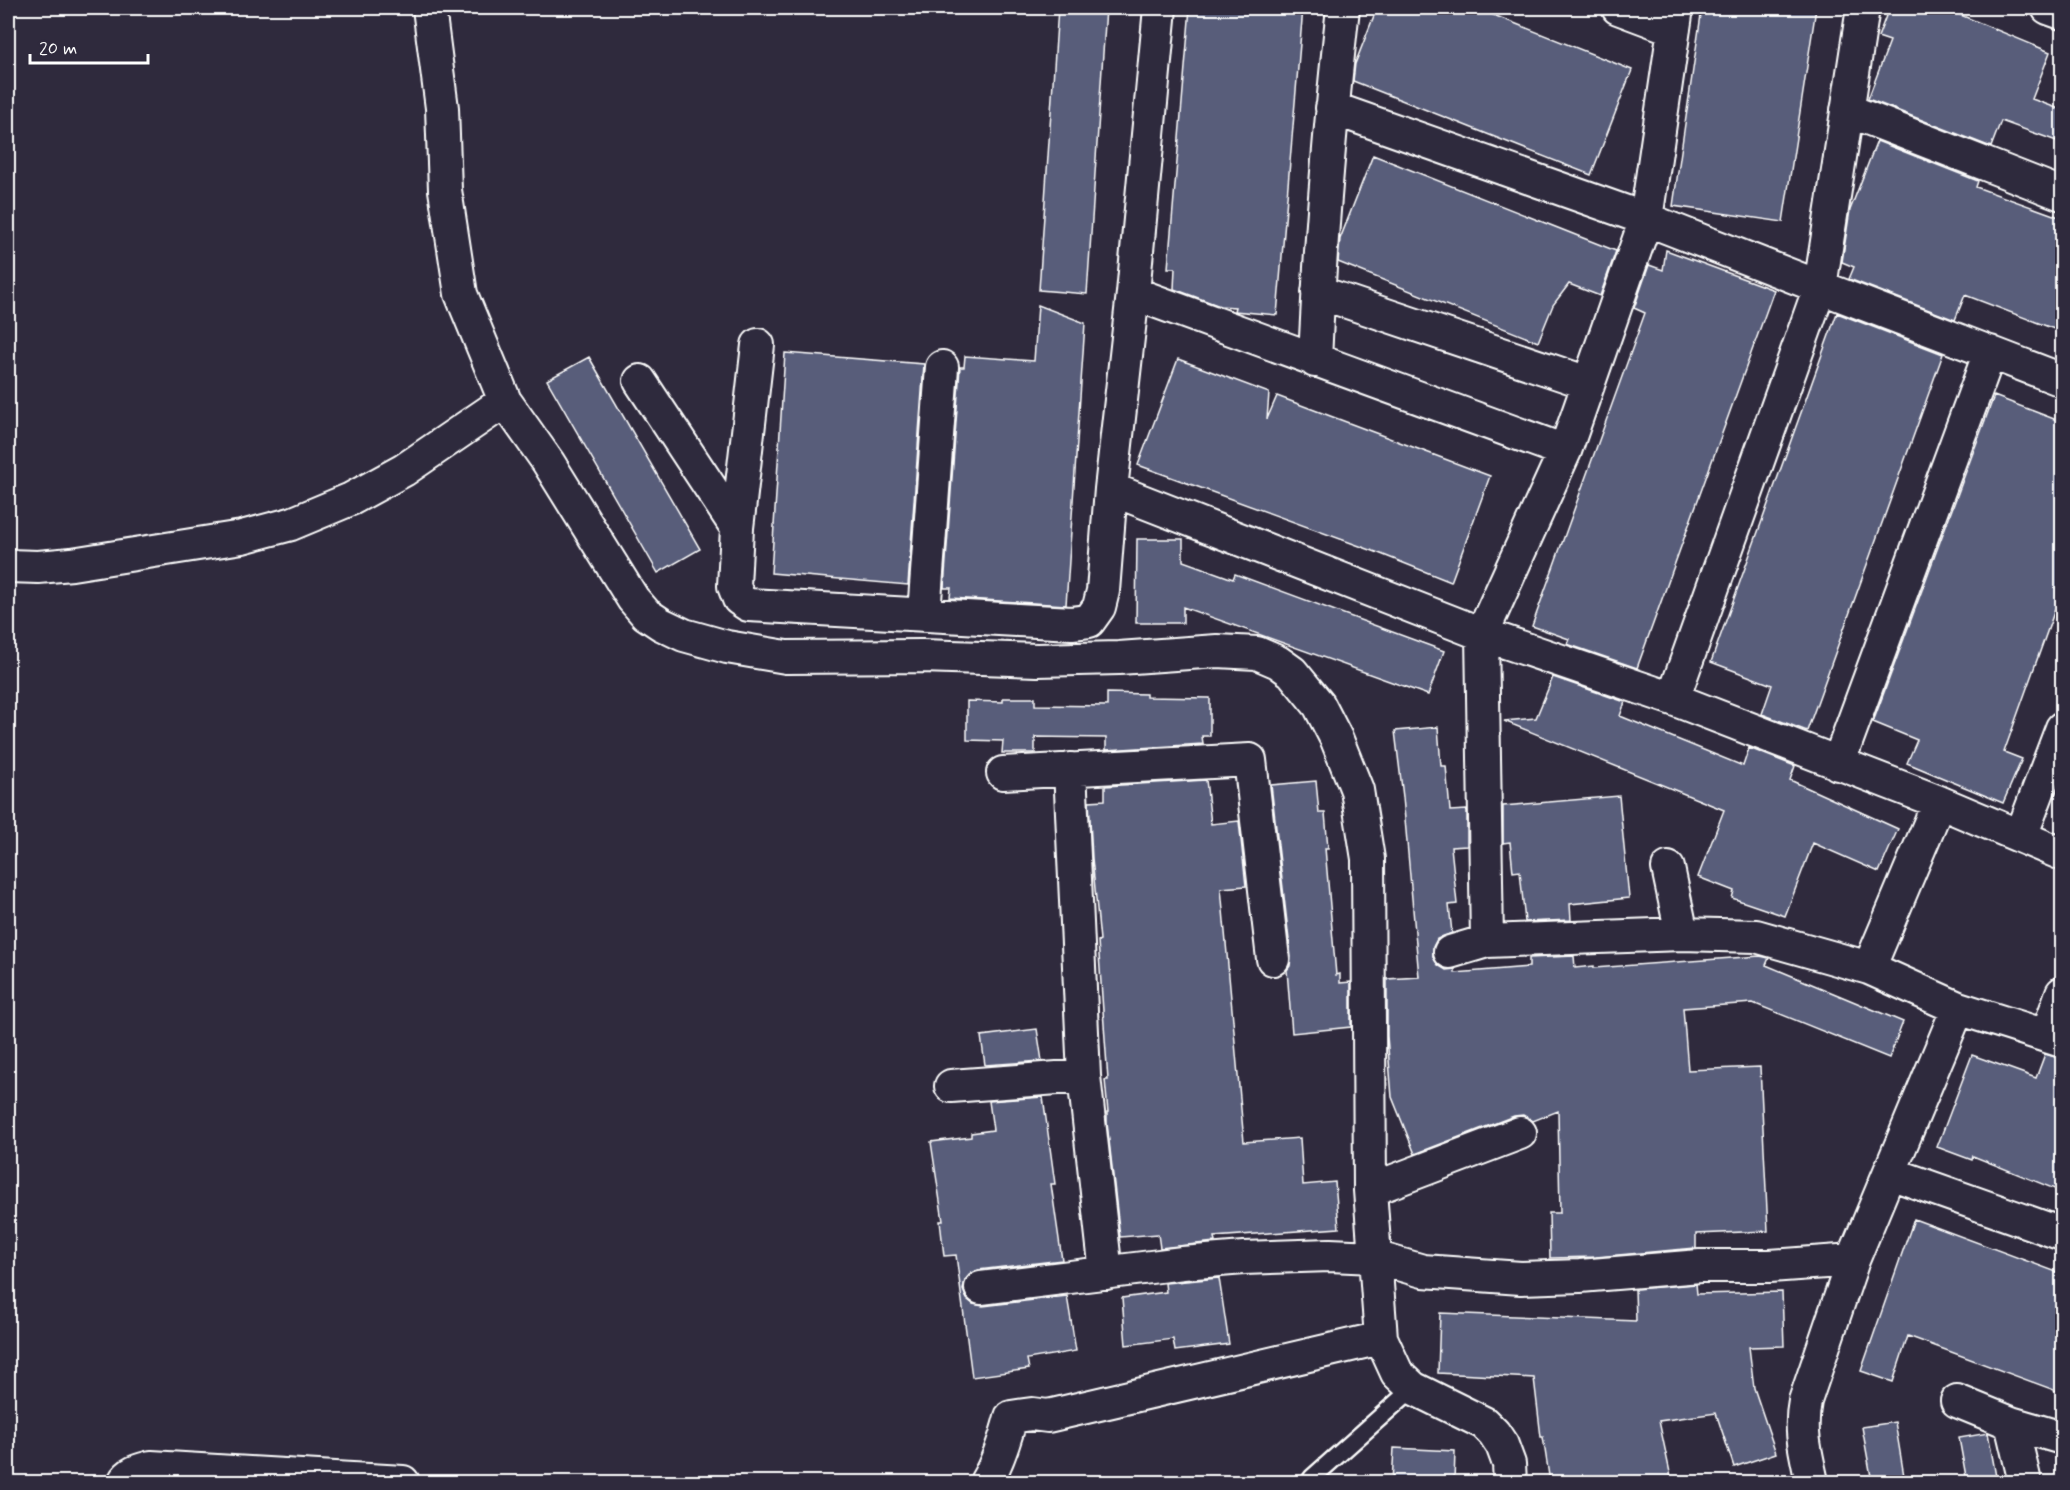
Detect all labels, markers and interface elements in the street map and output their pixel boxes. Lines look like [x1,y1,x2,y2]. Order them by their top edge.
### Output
scale bar [30,27,148,65]
text: 20 m [39,37,77,61]

